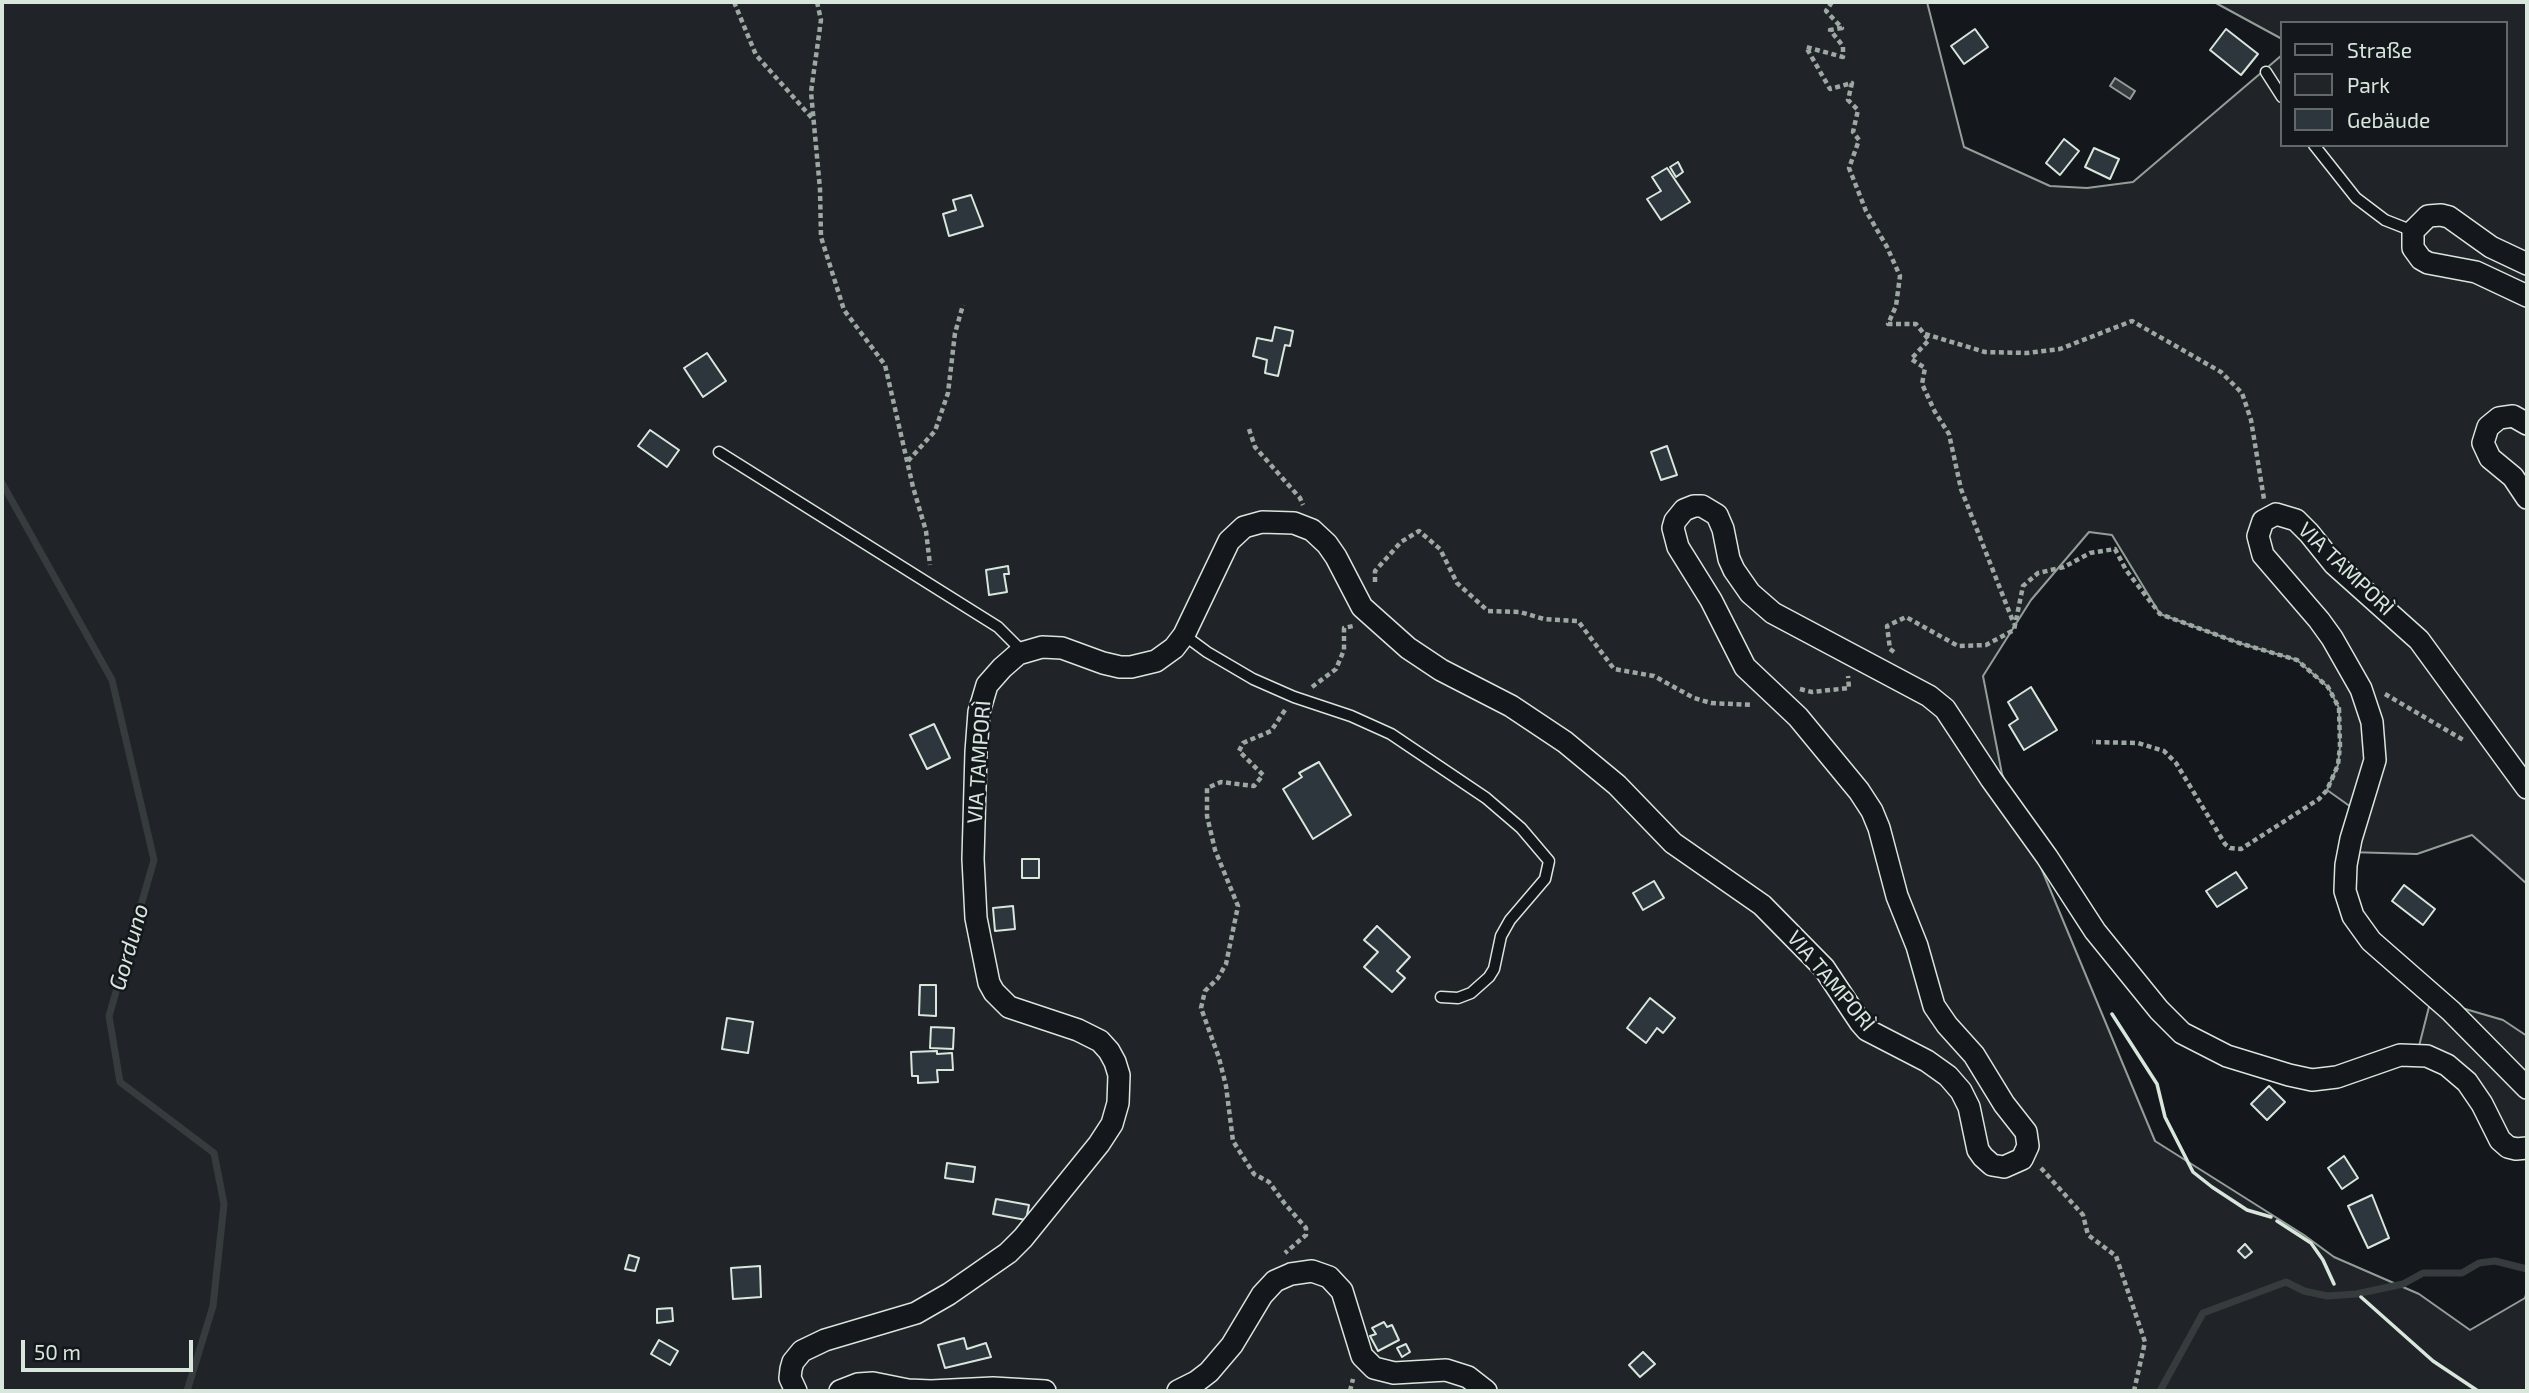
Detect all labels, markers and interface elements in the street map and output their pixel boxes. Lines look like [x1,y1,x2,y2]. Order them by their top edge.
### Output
legend [2280,21,2508,147]
text: Straße [2347,37,2412,62]
text: Park [2347,72,2390,97]
text: Gebäude [2347,107,2430,132]
street label: VIA TAMPORÌ [2293,517,2399,621]
street label: VIA TAMPORÌ [962,700,996,824]
water label: Gorduno [104,901,154,993]
street label: VIA TAMPORÌ [1782,926,1880,1036]
scale bar [24,1326,196,1370]
text: 50 m [34,1339,81,1364]

